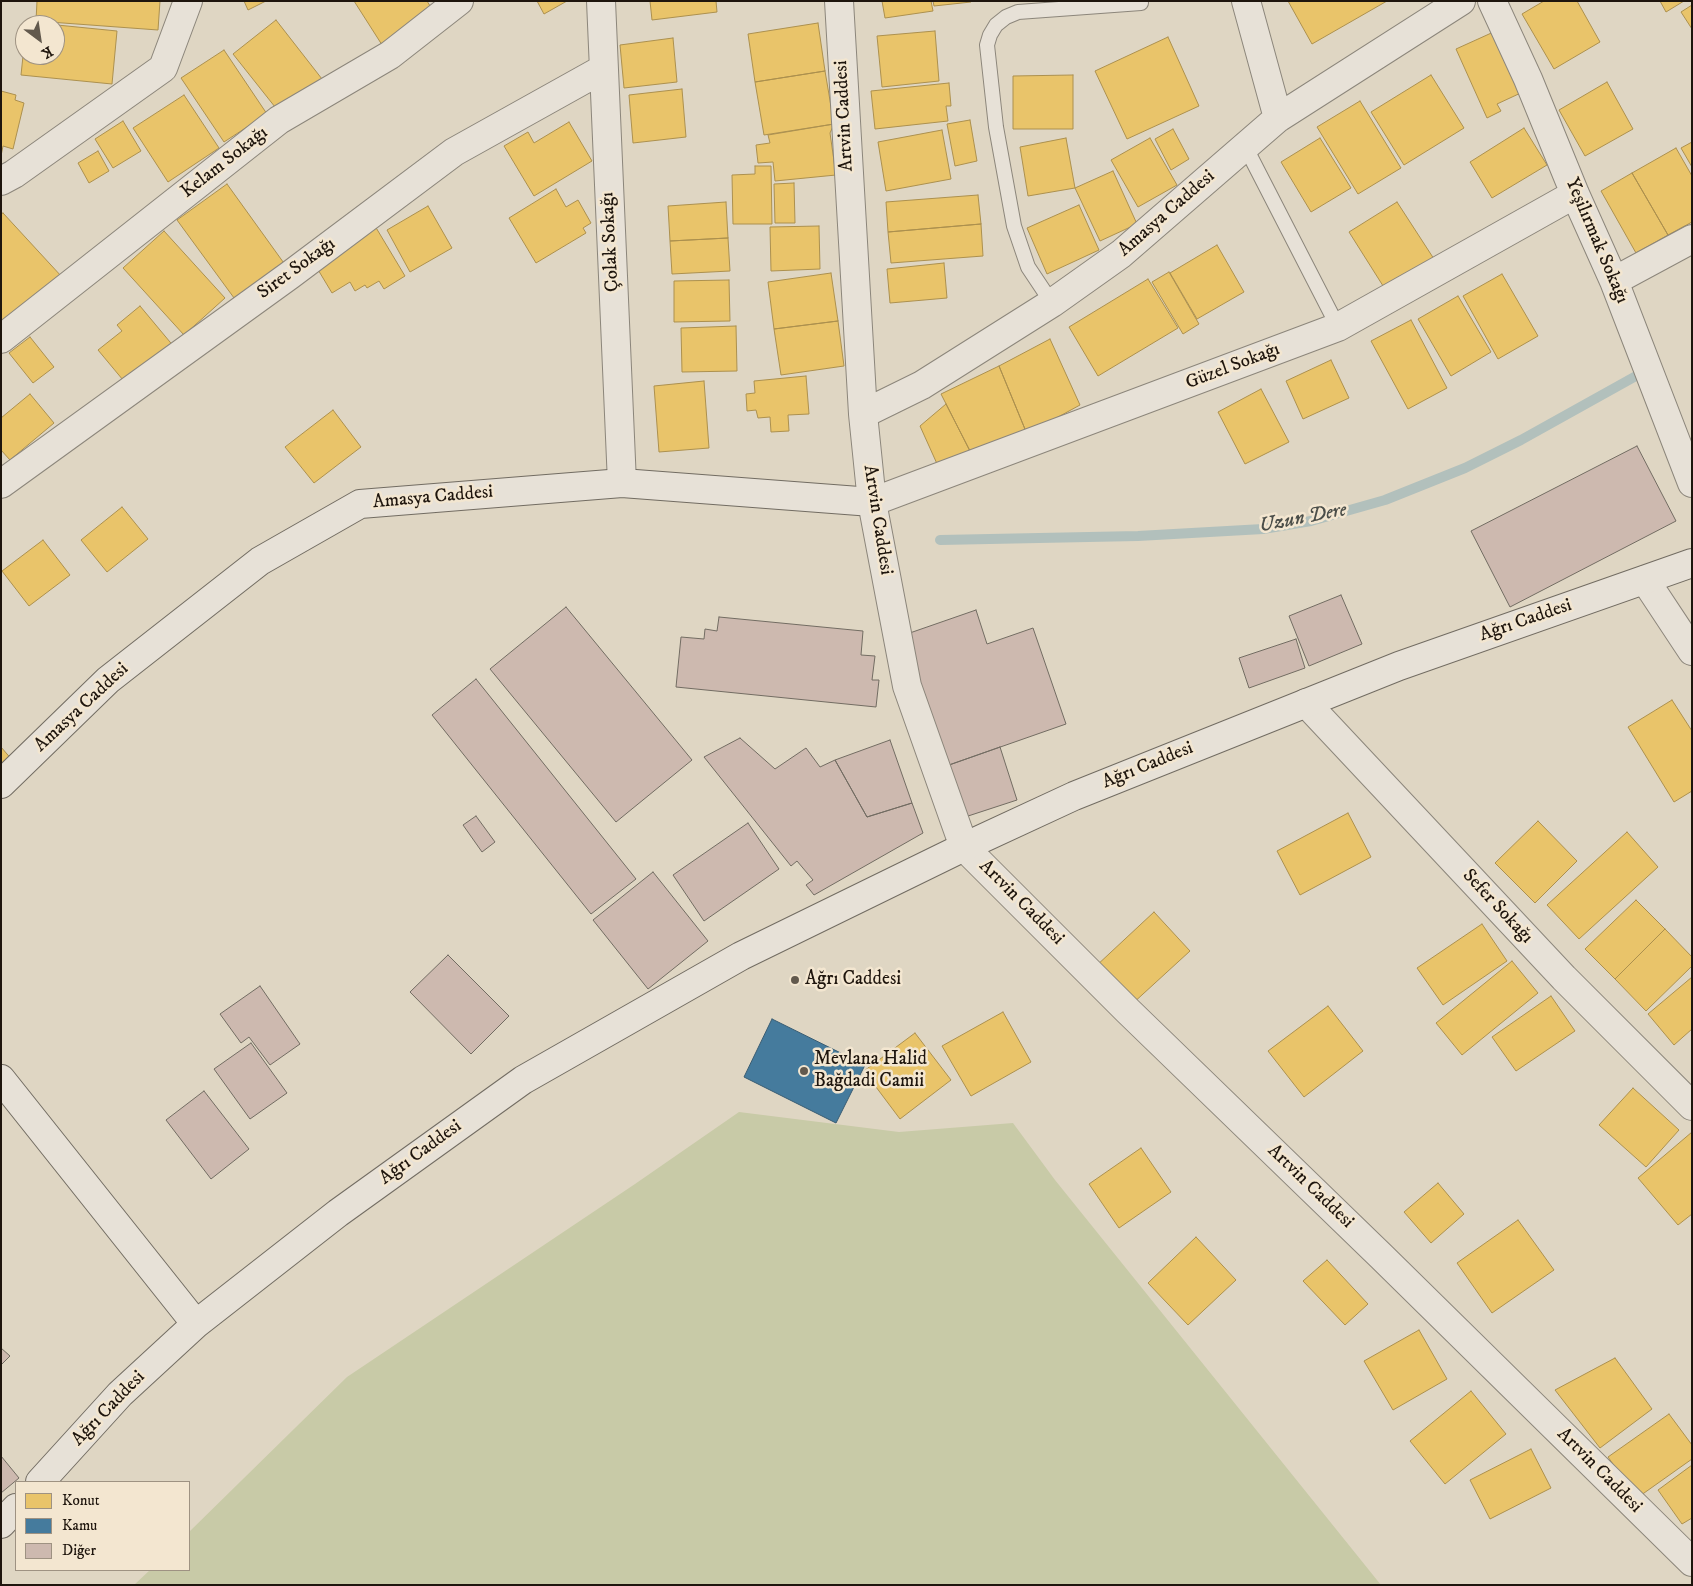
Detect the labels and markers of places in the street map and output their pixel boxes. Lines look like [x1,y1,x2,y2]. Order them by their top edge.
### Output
place label: Ağrı Caddesi [805,969,901,991]
marker: Ağrı Caddesi [789,974,801,986]
place label: Mevlana Halid Bağdadi Camii [814,1049,927,1093]
marker: Mevlana Halid Bağdadi Camii [798,1065,810,1077]

